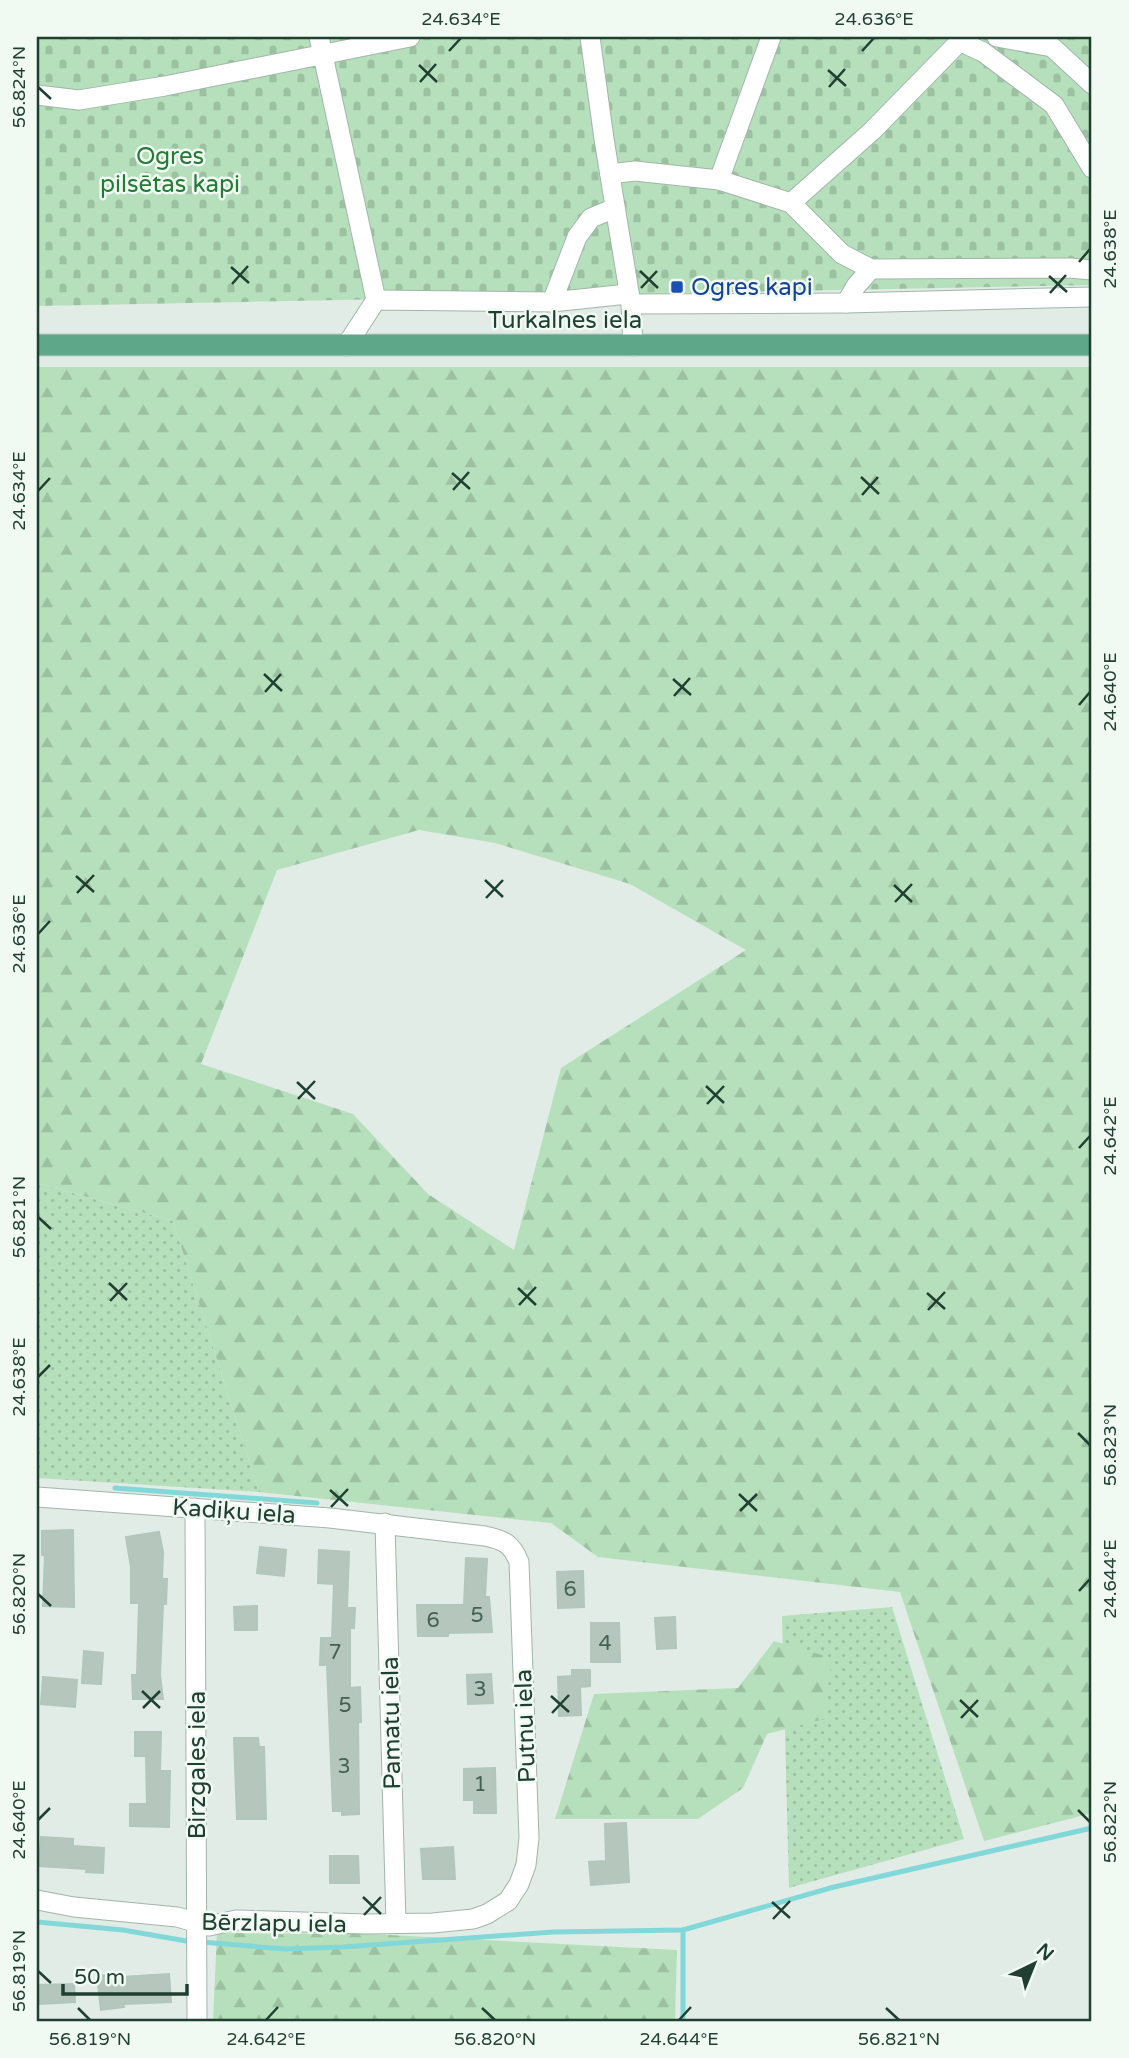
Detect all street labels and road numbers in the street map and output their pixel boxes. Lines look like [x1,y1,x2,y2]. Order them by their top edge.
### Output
street label: Turkalnes iela [488,306,642,335]
street label: Kadiķu iela [171,1493,297,1530]
street label: Pamatu iela [376,1656,407,1790]
street label: Putnu iela [509,1668,542,1784]
street label: Birzgales iela [183,1691,212,1839]
street label: Bērzlapu iela [201,1908,347,1939]

